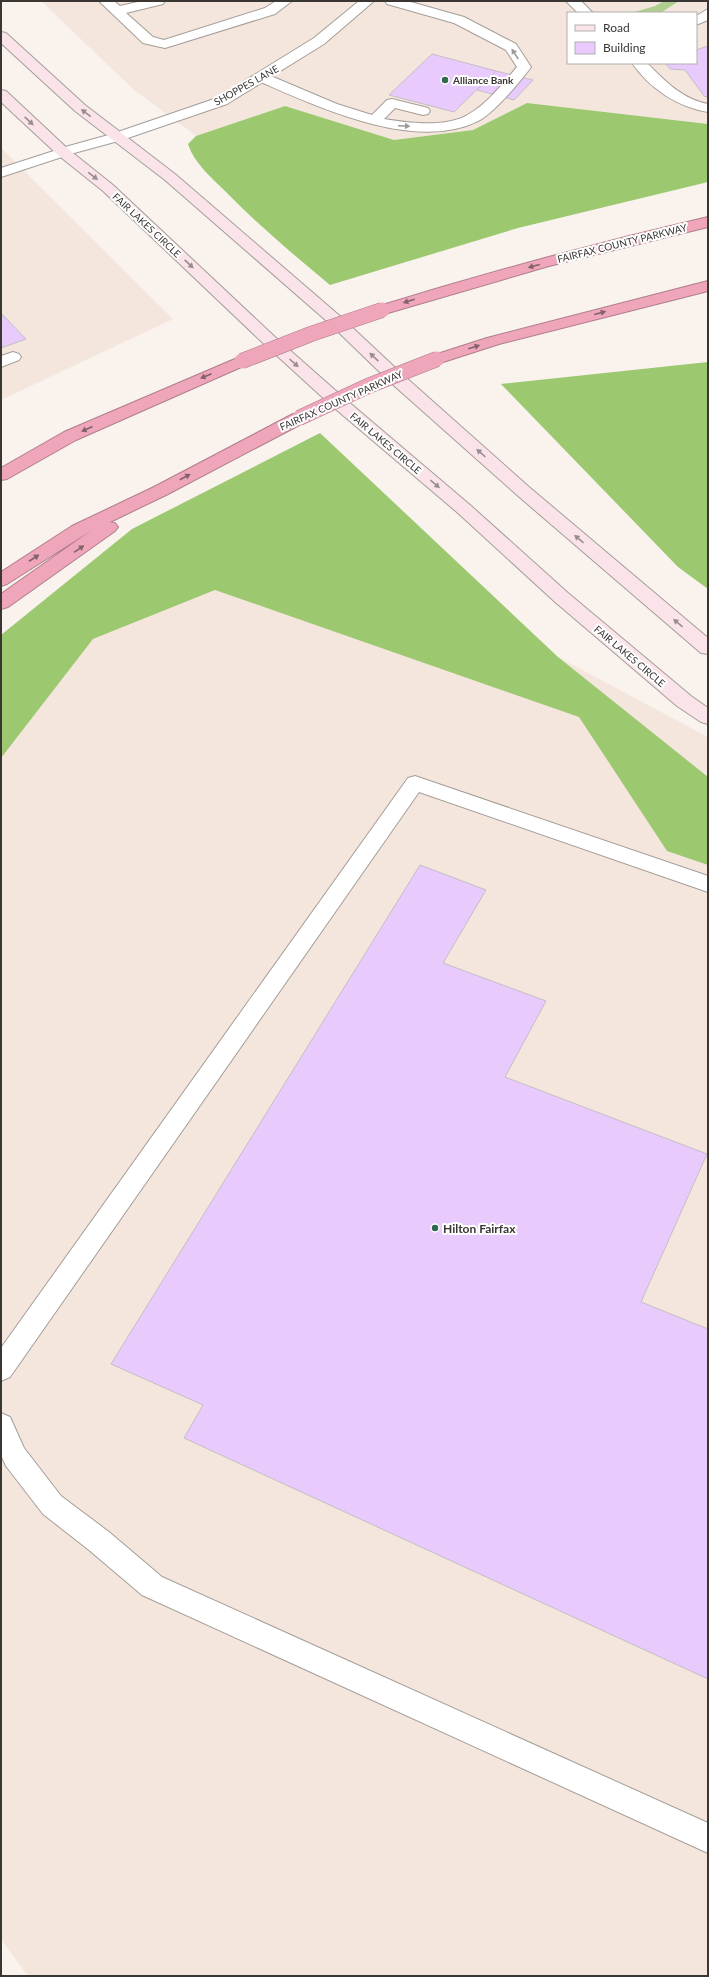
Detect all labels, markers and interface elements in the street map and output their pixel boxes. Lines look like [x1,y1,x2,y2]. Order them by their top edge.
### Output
legend [567,12,697,64]
text: Road [603,20,630,35]
text: Building [603,40,646,55]
one-way arrow [512,48,519,60]
street label: SHOPPES LANE [212,62,281,108]
place label: Alliance Bank [452,74,514,86]
marker: Alliance Bank [440,75,450,85]
one-way arrow [81,109,92,118]
one-way arrow [24,116,34,126]
one-way arrow [398,123,411,129]
one-way arrow [88,172,99,181]
street label: FAIR LAKES CIRCLE [110,190,184,260]
street label: FAIRFAX COUNTY PARKWAY [556,221,689,265]
one-way arrow [184,260,194,269]
one-way arrow [528,263,541,269]
one-way arrow [403,299,415,305]
one-way arrow [594,310,606,316]
one-way arrow [469,344,481,350]
one-way arrow [369,352,379,362]
one-way arrow [289,358,300,367]
street label: FAIRFAX COUNTY PARKWAY [278,367,405,433]
one-way arrow [200,373,211,379]
street label: FAIR LAKES CIRCLE [348,410,424,476]
one-way arrow [81,426,93,432]
one-way arrow [476,449,487,458]
one-way arrow [179,474,191,481]
one-way arrow [429,480,440,489]
one-way arrow [574,535,584,544]
one-way arrow [73,544,84,553]
one-way arrow [28,555,40,562]
one-way arrow [673,619,684,628]
street label: FAIR LAKES CIRCLE [592,623,668,689]
place label: Hilton Fairfax [443,1221,516,1236]
marker: Hilton Fairfax [430,1223,440,1233]

